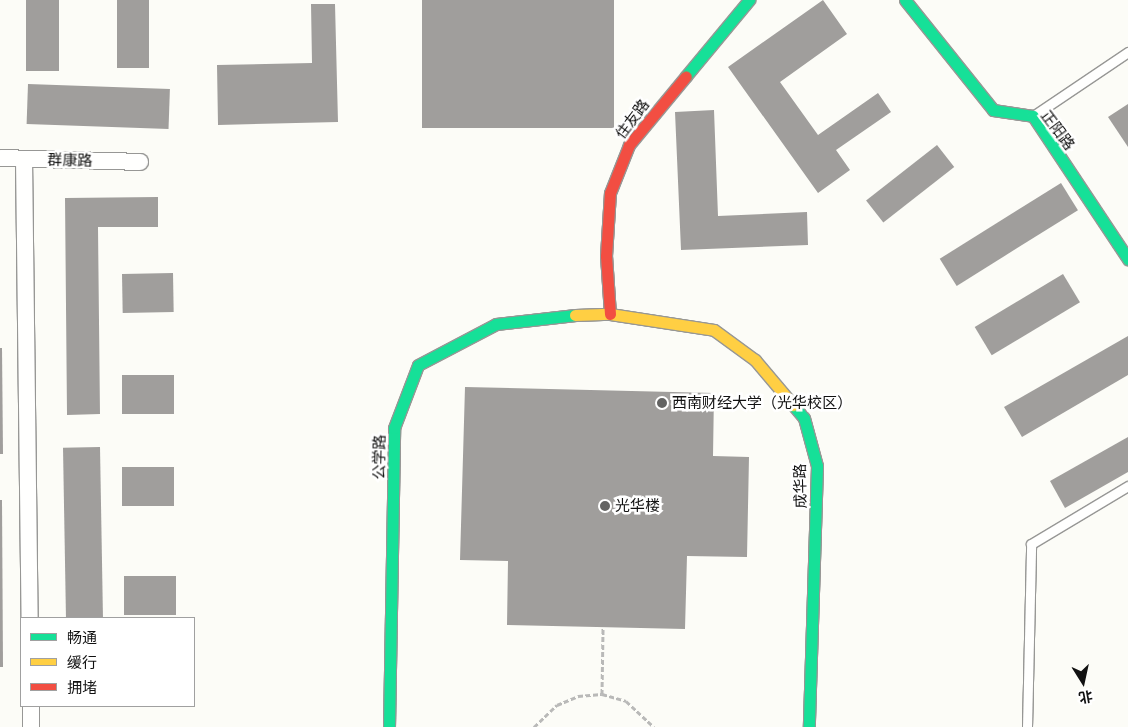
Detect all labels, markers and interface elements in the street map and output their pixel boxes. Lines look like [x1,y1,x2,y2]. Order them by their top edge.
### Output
street label: 住友路 [611,96,653,142]
street label: 正阳路 [1037,107,1079,153]
street label: 群康路 [47,151,93,169]
place label: 西南财经大学（光华校区） [672,394,852,412]
marker: 西南财经大学（光华校区） [656,397,668,409]
street label: 公学路 [370,434,388,480]
street label: 成华路 [791,463,809,509]
place label: 光华楼 [615,497,660,515]
marker: 光华楼 [599,500,611,512]
legend [20,617,195,707]
text: 畅通 [67,627,97,647]
text: 缓行 [67,652,97,672]
north arrow [1058,657,1108,707]
text: 拥堵 [67,677,97,697]
text: 北 [1077,687,1094,708]

